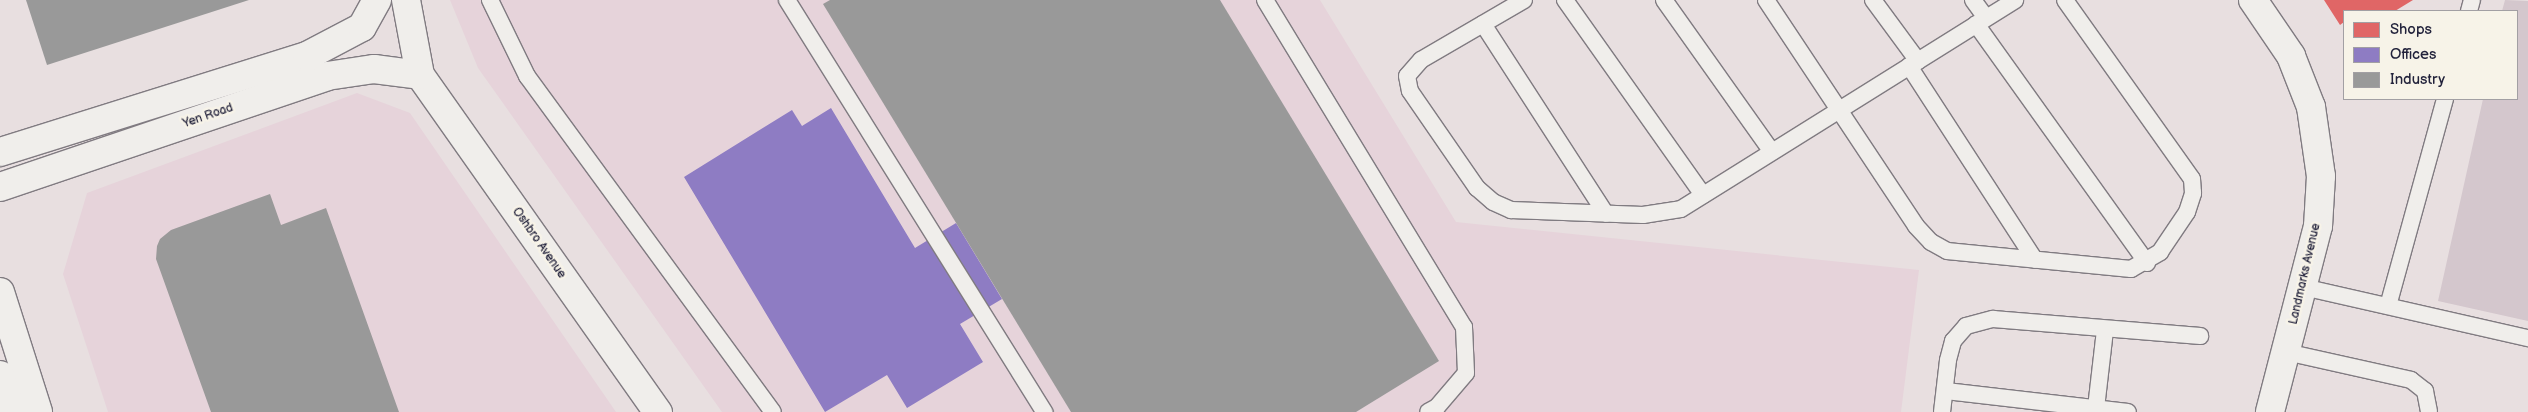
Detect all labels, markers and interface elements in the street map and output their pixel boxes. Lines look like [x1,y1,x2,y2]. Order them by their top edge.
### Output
legend [2343,10,2518,100]
text: Shops [2390,20,2432,39]
text: Offices [2390,45,2436,64]
text: Industry [2390,70,2445,89]
street label: Yen Road [181,101,235,131]
street label: Oshbro Avenue [509,205,569,281]
street label: Landmarks Avenue [2286,222,2324,326]

